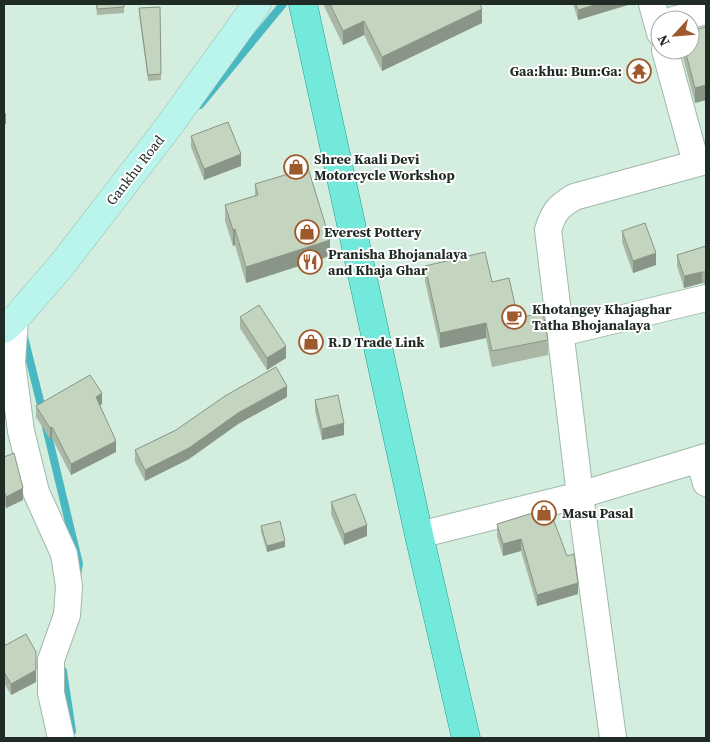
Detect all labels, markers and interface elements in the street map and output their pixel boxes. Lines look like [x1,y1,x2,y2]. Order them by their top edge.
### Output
north arrow [650,10,700,60]
text: N [652,32,675,50]
temple icon: Gaa:khu: Bun:Ga: [626,58,652,84]
place label: Gaa:khu: Bun:Ga: [510,61,622,81]
street label: Gankhu Road [101,131,169,209]
place label: Shree Kaali Devi Motorcycle Workshop [314,149,455,185]
shop icon: Shree Kaali Devi Motorcycle Workshop [283,154,309,180]
shop icon: Everest Pottery [294,219,320,245]
place label: Everest Pottery [324,222,422,242]
place label: Pranisha Bhojanalaya and Khaja Ghar [328,244,468,280]
restaurant icon: Pranisha Bhojanalaya and Khaja Ghar [297,249,323,275]
place label: Khotangey Khajaghar Tatha Bhojanalaya [532,299,672,335]
cafe icon: Khotangey Khajaghar Tatha Bhojanalaya [501,304,527,330]
shop icon: R.D Trade Link [298,329,324,355]
place label: R.D Trade Link [328,332,425,352]
shop icon: Masu Pasal [531,500,557,526]
place label: Masu Pasal [562,503,634,523]

